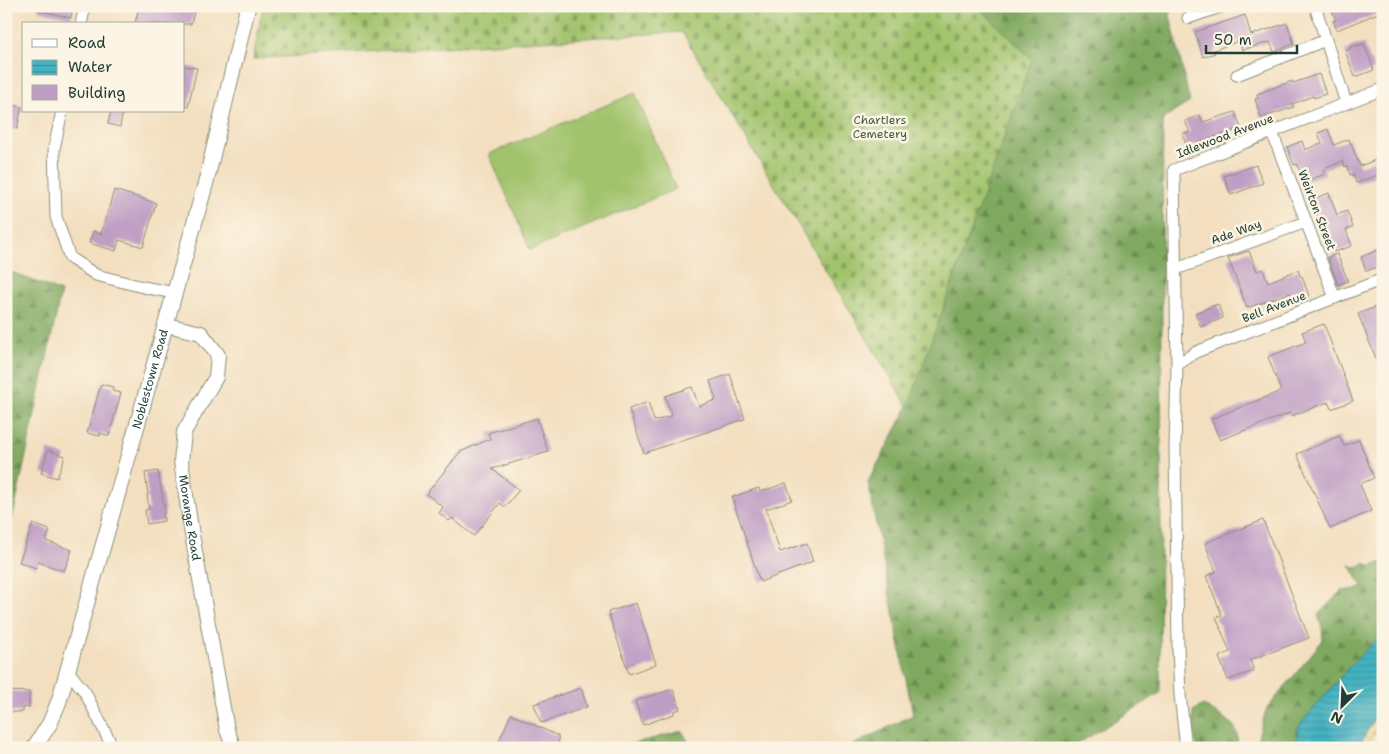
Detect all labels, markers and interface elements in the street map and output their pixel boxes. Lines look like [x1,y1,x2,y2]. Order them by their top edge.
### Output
legend [22,22,185,112]
scale bar [1206,22,1298,54]
text: 50 m [1214,30,1252,50]
text: Road [68,33,106,53]
text: Water [68,57,112,77]
text: Building [68,83,125,103]
street label: Idlewood Avenue [1174,110,1276,162]
park label: Chartiers Cemetery [853,112,907,142]
street label: Weirton Street [1294,167,1340,253]
street label: Ade Way [1209,216,1263,248]
street label: Bell Avenue [1240,287,1308,327]
street label: Noblestown Road [128,327,172,431]
street label: Morange Road [175,474,205,562]
north arrow [1316,682,1366,732]
text: N [1328,707,1345,728]

